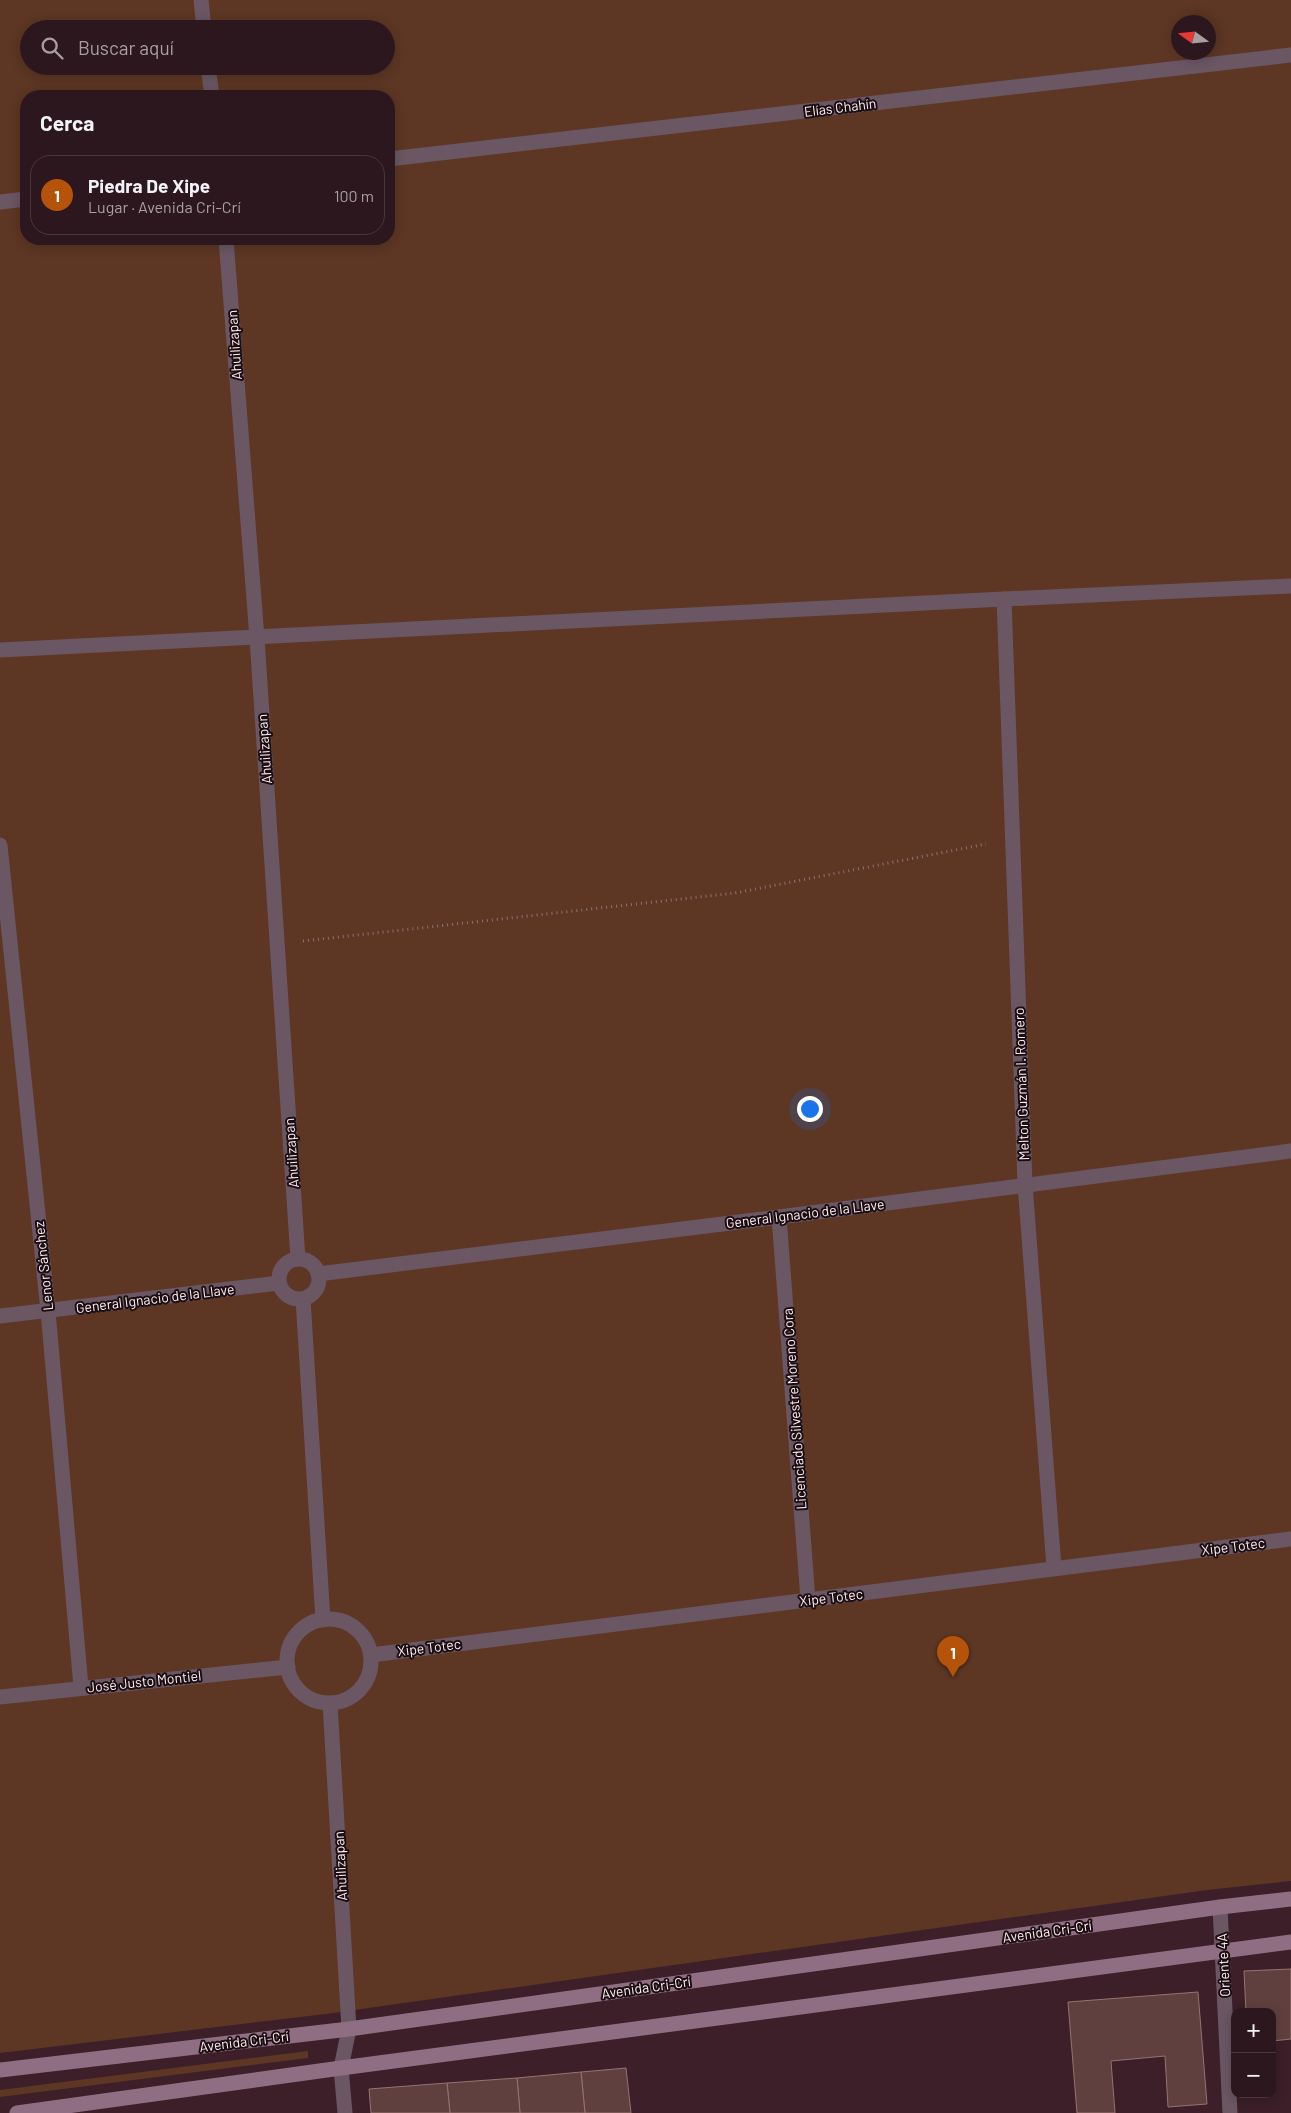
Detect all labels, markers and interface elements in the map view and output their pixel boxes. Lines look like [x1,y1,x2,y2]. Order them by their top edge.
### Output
north arrow [1171,15,1216,60]
search box [20,20,395,75]
icon: search [38,34,66,62]
text: Buscar aquí [78,36,174,59]
street label: Elías Chahín [803,94,877,120]
text: Cerca [40,110,94,135]
text: Piedra De Xipe [88,174,210,197]
text: 1 [54,186,60,205]
text: 100 m [334,186,374,205]
text: Lugar · Avenida Cri-Crí [88,197,241,216]
street label: Ahuilizapan [223,310,245,380]
street label: Ahuilizapan [253,714,275,784]
street label: Melton Guzmán I. Romero [1010,1007,1032,1161]
your location [797,1096,823,1122]
street label: Ahuilizapan [280,1118,302,1188]
street label: General Ignacio de la Llave [725,1195,885,1231]
street label: Lenor Sánchez [30,1221,56,1311]
street label: General Ignacio de la Llave [75,1280,235,1316]
street label: Licenciado Silvestre Moreno Cora [778,1308,810,1510]
street label: Xipe Totec [1200,1534,1266,1558]
street label: Xipe Totec [798,1585,864,1609]
street label: Xipe Totec [396,1635,462,1659]
pin: 1 [937,1636,969,1677]
street label: José Justo Montiel [86,1667,202,1695]
street label: Ahuilizapan [330,1831,350,1901]
street label: Avenida Cri-Crí [1001,1916,1093,1946]
street label: Oriente 4A [1213,1932,1233,1997]
street label: Avenida Cri-Crí [600,1972,692,2002]
map controls [1231,2008,1276,2098]
button: + [1231,2008,1276,2053]
street label: Avenida Cri-Crí [198,2027,290,2055]
button: − [1231,2053,1276,2098]

